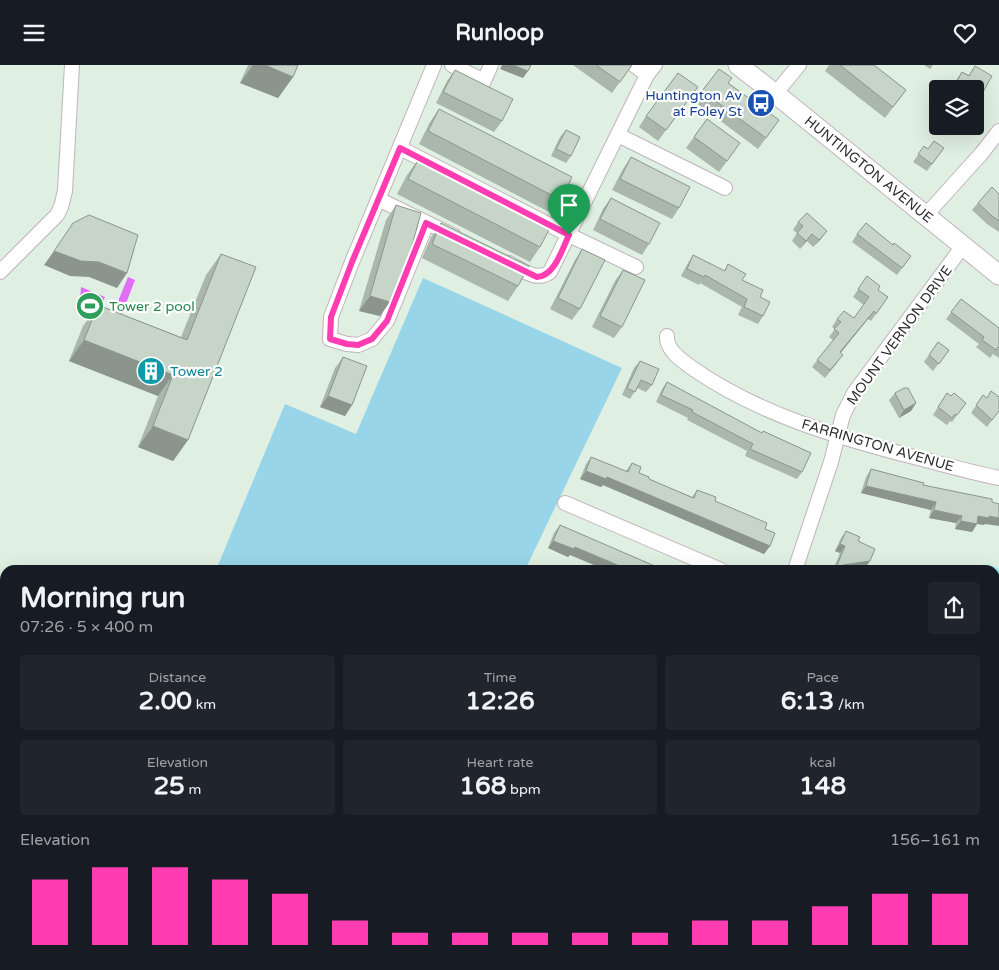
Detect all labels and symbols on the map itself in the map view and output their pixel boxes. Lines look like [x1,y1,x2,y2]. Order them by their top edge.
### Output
place label: Huntington Av at Foley St [645,87,743,120]
bus stop icon: Huntington Av at Foley St [746,88,776,118]
street label: HUNTINGTON AVENUE [801,112,936,227]
pin [548,184,590,235]
street label: MOUNT VERNON DRIVE [843,262,956,408]
sports icon: Tower 2 pool [75,291,105,321]
place label: Tower 2 pool [109,298,195,315]
building icon: Tower 2 [136,356,166,386]
place label: Tower 2 [170,363,223,380]
street label: FARRINGTON AVENUE [800,416,956,475]

